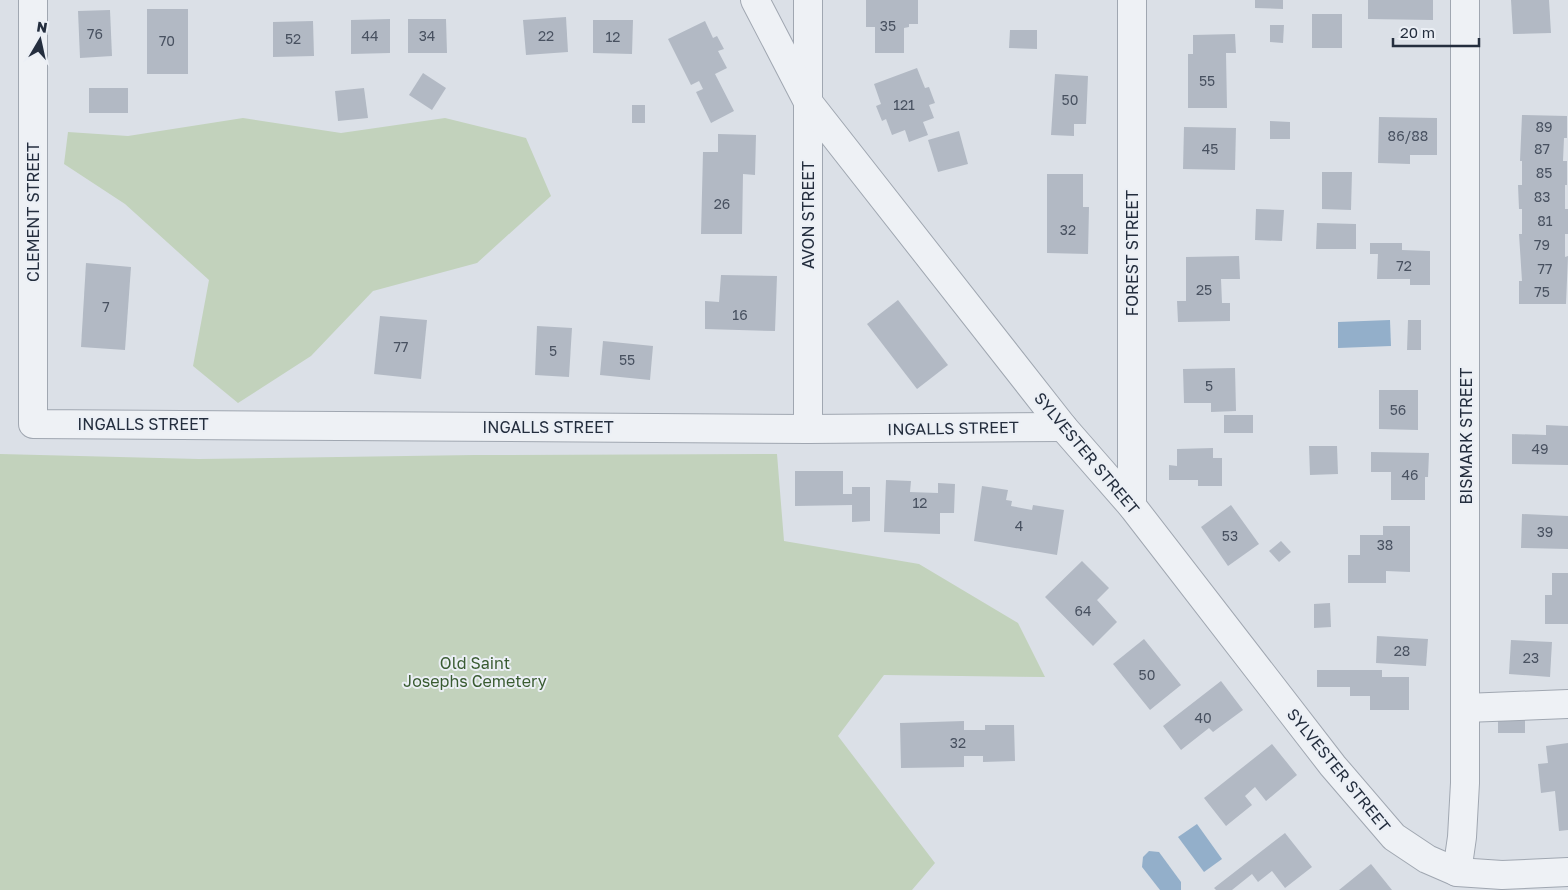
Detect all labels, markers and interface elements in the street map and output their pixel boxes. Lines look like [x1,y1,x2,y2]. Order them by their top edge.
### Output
north arrow [15,15,65,65]
scale bar [1393,15,1479,47]
text: N [36,17,49,36]
house number: 35 [880,17,896,34]
text: 20 m [1400,23,1435,41]
house number: 76 [87,25,103,42]
house number: 44 [361,27,379,44]
house number: 34 [419,27,435,44]
house number: 22 [538,27,554,44]
house number: 12 [606,28,620,45]
house number: 52 [285,30,301,47]
house number: 70 [159,32,175,49]
house number: 55 [1199,72,1215,89]
house number: 50 [1062,91,1078,108]
house number: 121 [893,96,915,113]
house number: 89 [1535,118,1553,135]
house number: 86/88 [1388,127,1428,144]
house number: 45 [1202,140,1218,157]
house number: 87 [1534,140,1550,157]
street label: CLEMENT STREET [23,142,43,282]
street label: AVON STREET [798,161,818,269]
house number: 85 [1536,164,1552,181]
house number: 83 [1534,188,1550,205]
street label: FOREST STREET [1122,190,1142,316]
house number: 26 [714,195,730,212]
house number: 81 [1537,212,1553,229]
house number: 32 [1060,221,1076,238]
house number: 79 [1534,236,1550,253]
house number: 72 [1396,257,1412,274]
house number: 77 [1538,260,1552,277]
house number: 25 [1196,281,1212,298]
house number: 75 [1534,283,1550,300]
house number: 7 [102,298,110,315]
house number: 16 [732,306,748,323]
house number: 77 [394,338,408,355]
house number: 5 [549,342,557,359]
house number: 55 [619,351,635,368]
street label: BISMARK STREET [1456,367,1476,504]
house number: 5 [1205,377,1213,394]
street label: SYLVESTER STREET [1030,388,1144,518]
house number: 56 [1390,401,1406,418]
street label: INGALLS STREET [77,414,209,434]
street label: INGALLS STREET [482,417,614,437]
street label: INGALLS STREET [887,417,1019,439]
house number: 49 [1531,440,1549,457]
house number: 46 [1401,466,1419,483]
house number: 12 [913,494,927,511]
house number: 4 [1015,517,1023,534]
house number: 39 [1537,523,1553,540]
house number: 53 [1222,527,1238,544]
house number: 38 [1377,536,1393,553]
house number: 64 [1074,602,1092,619]
house number: 28 [1394,642,1410,659]
house number: 23 [1523,649,1539,666]
park label: Old Saint Josephs Cemetery [403,653,547,691]
house number: 50 [1139,666,1155,683]
street label: SYLVESTER STREET [1283,704,1395,836]
house number: 40 [1194,709,1212,726]
house number: 32 [950,734,966,751]

